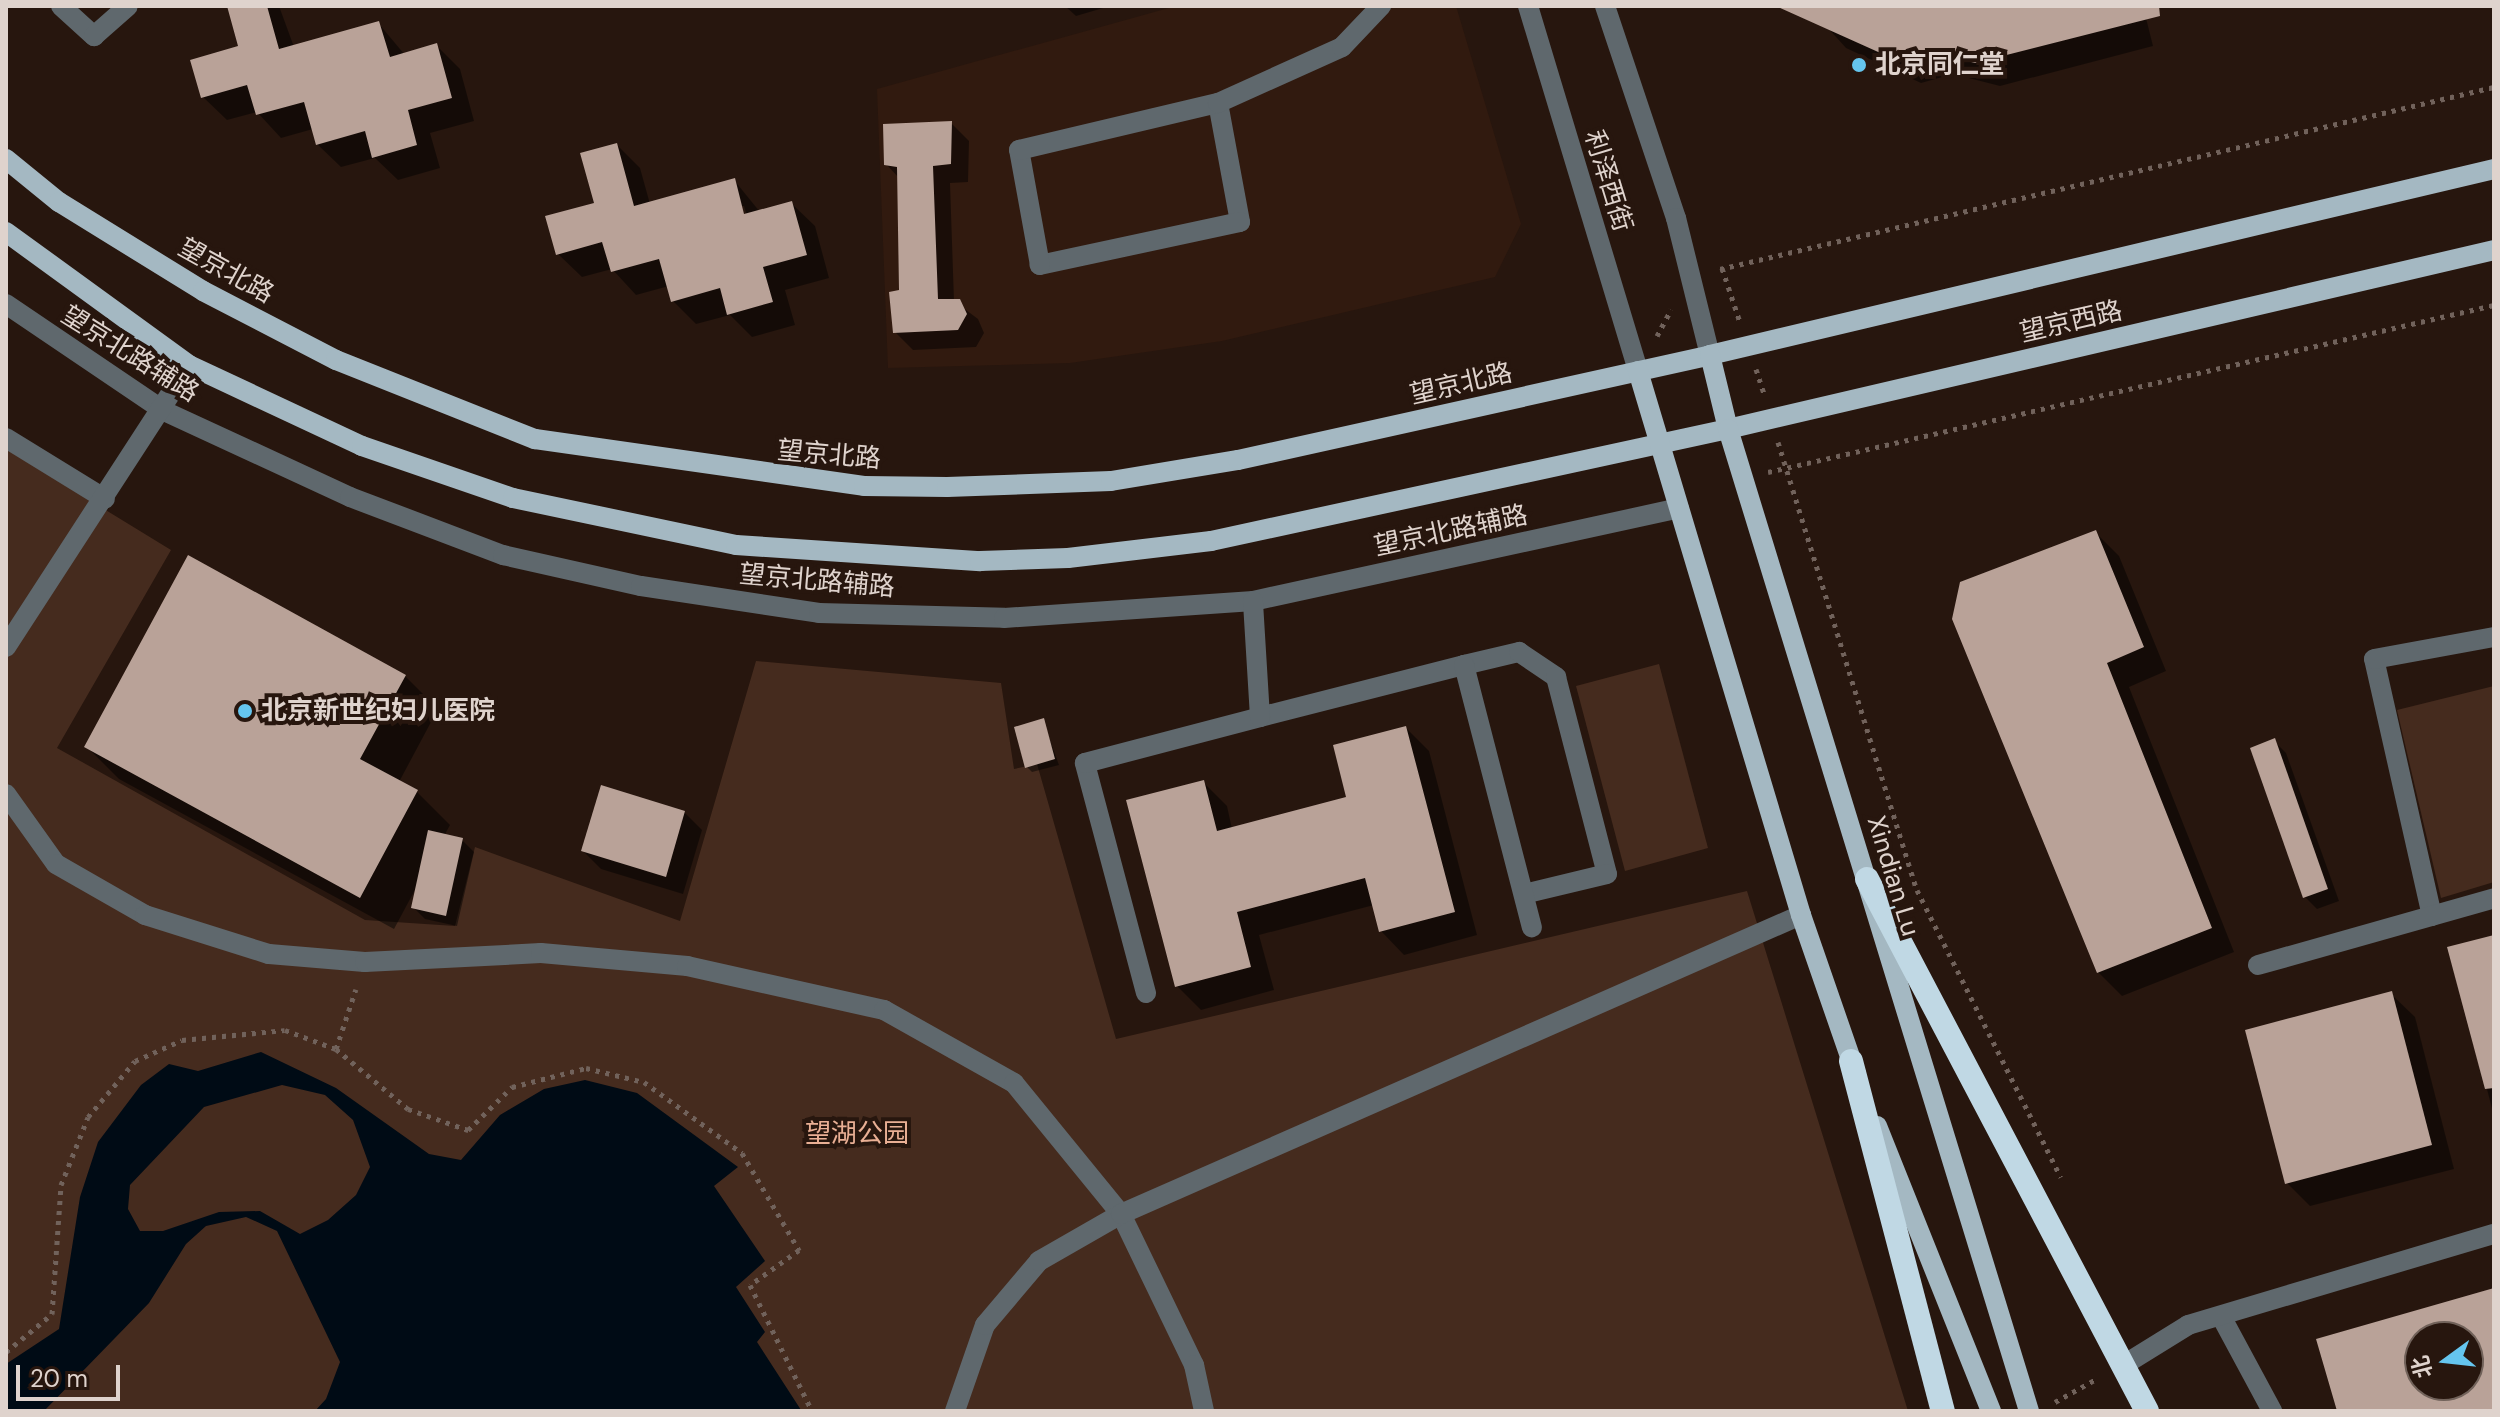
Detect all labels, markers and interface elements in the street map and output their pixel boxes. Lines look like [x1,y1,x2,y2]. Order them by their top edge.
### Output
place label: 北京同仁堂 [1875,49,2005,81]
marker: 北京同仁堂 [1850,56,1868,74]
street label: 利泽西街 [1578,127,1638,235]
street label: 望京北路 [173,232,279,310]
street label: 望京西路 [2017,295,2125,349]
street label: 望京北路辅路 [56,299,204,409]
street label: 望京北路 [1407,357,1515,411]
street label: 望京北路 [776,435,882,475]
street label: 望京北路辅路 [1371,500,1531,562]
street label: 望京北路辅路 [738,559,896,603]
place label: 北京新世纪妇儿医院 [261,695,495,727]
marker: 北京新世纪妇儿医院 [236,702,254,720]
street label: Xindian Lu [1860,812,1926,940]
park label: 望湖公园 [805,1118,909,1150]
north arrow [2404,1321,2484,1401]
scale bar [20,1349,124,1399]
text: 北 [2405,1352,2439,1381]
text: 20 m [30,1363,88,1394]

